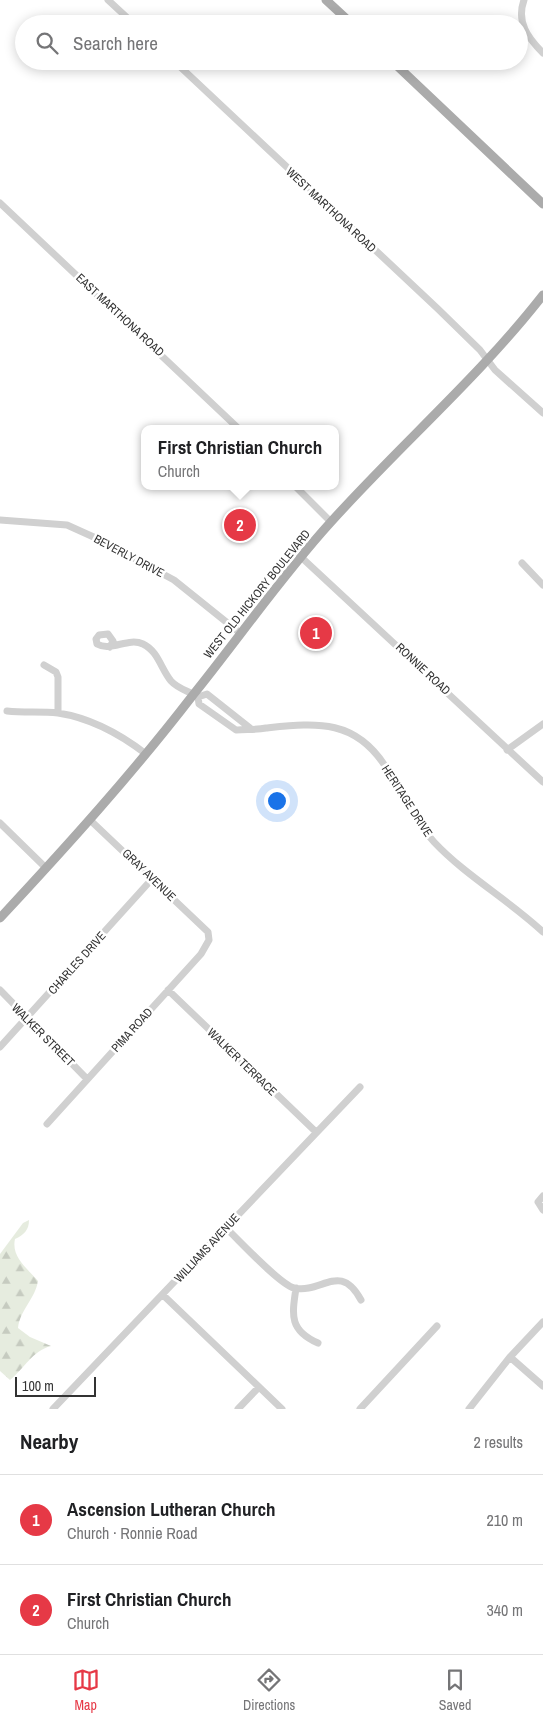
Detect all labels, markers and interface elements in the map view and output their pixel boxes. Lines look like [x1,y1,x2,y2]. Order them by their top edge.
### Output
search box [15,15,528,70]
icon: search [33,29,61,57]
text: Search here [73,30,158,56]
street label: WEST MARTHONA ROAD [282,164,380,256]
street label: EAST MARTHONA ROAD [72,270,168,360]
popup [141,425,339,490]
text: First Christian Church [158,434,322,460]
text: Church [158,460,200,482]
pin: 2 [224,506,256,544]
street label: WEST OLD HICKORY BOULEVARD [200,526,314,662]
street label: BEVERLY DRIVE [91,531,167,581]
pin: 1 [300,614,332,652]
street label: RONNIE ROAD [392,639,454,699]
street label: HERITAGE DRIVE [378,762,436,840]
your location [264,788,290,814]
street label: GRAY AVENUE [119,845,179,905]
street label: CHARLES DRIVE [45,928,109,998]
street label: WALKER STREET [8,1000,78,1070]
street label: PIMA ROAD [108,1004,156,1056]
street label: WALKER TERRACE [204,1025,280,1099]
street label: WILLIAMS AVENUE [171,1210,243,1286]
scale bar [15,1374,96,1397]
text: 100 m [22,1377,54,1395]
text: Nearby [20,1427,78,1456]
text: 2 results [473,1431,523,1453]
text: Ascension Lutheran Church [67,1496,276,1522]
text: 1 [32,1509,40,1531]
text: 210 m [487,1509,523,1531]
text: Church · Ronnie Road [67,1522,198,1544]
text: First Christian Church [67,1586,231,1612]
text: 2 [32,1599,40,1621]
text: 340 m [487,1599,523,1621]
text: Church [67,1612,109,1634]
tab: Map [72,1666,100,1714]
tab: Directions [243,1666,295,1714]
tab: Saved [439,1666,471,1714]

